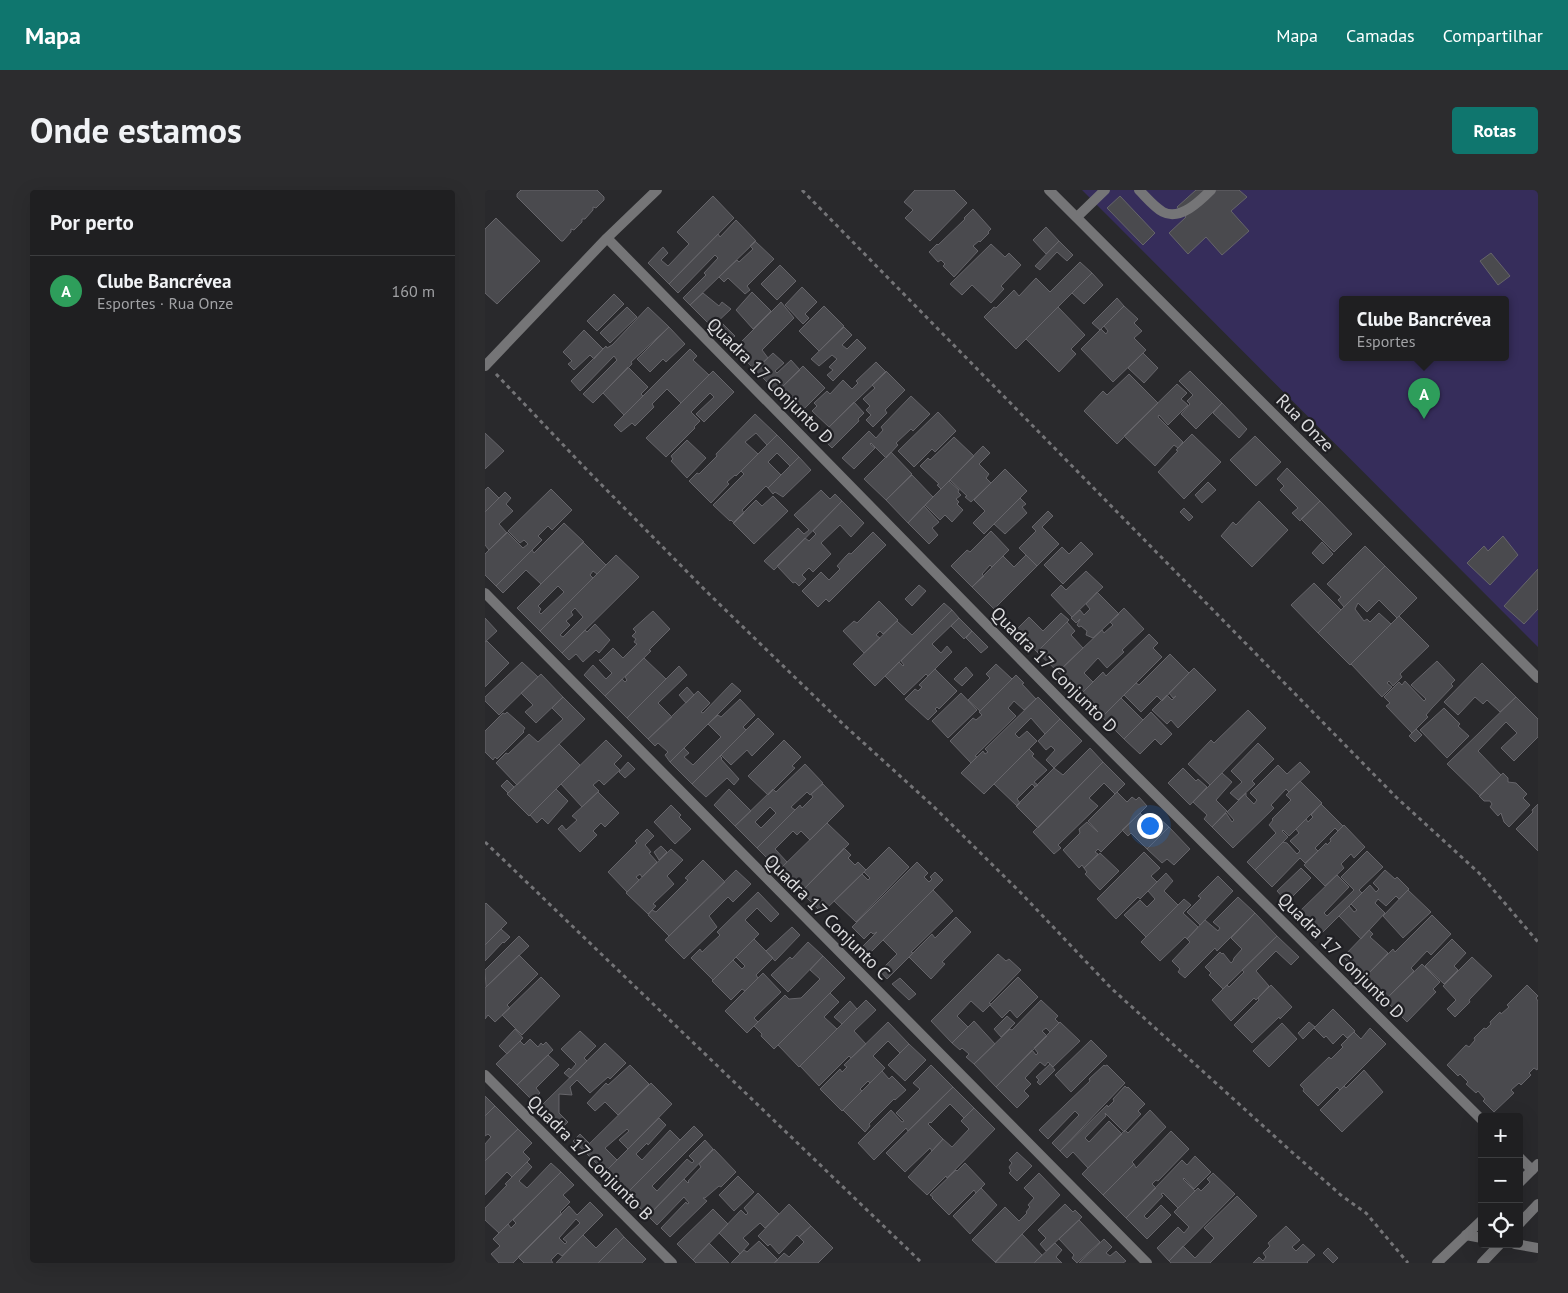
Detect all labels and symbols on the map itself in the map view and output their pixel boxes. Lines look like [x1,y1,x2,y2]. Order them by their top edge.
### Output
street label: Quadra 17 Conjunto D [702,313,838,449]
pin: A [1408,378,1440,419]
street label: Rua Onze [1271,389,1339,457]
street label: Quadra 17 Conjunto D [986,602,1122,738]
your location [1137,813,1163,839]
street label: Quadra 17 Conjunto C [760,849,895,984]
street label: Quadra 17 Conjunto D [1273,888,1409,1024]
street label: Quadra 17 Conjunto B [523,1090,658,1225]

